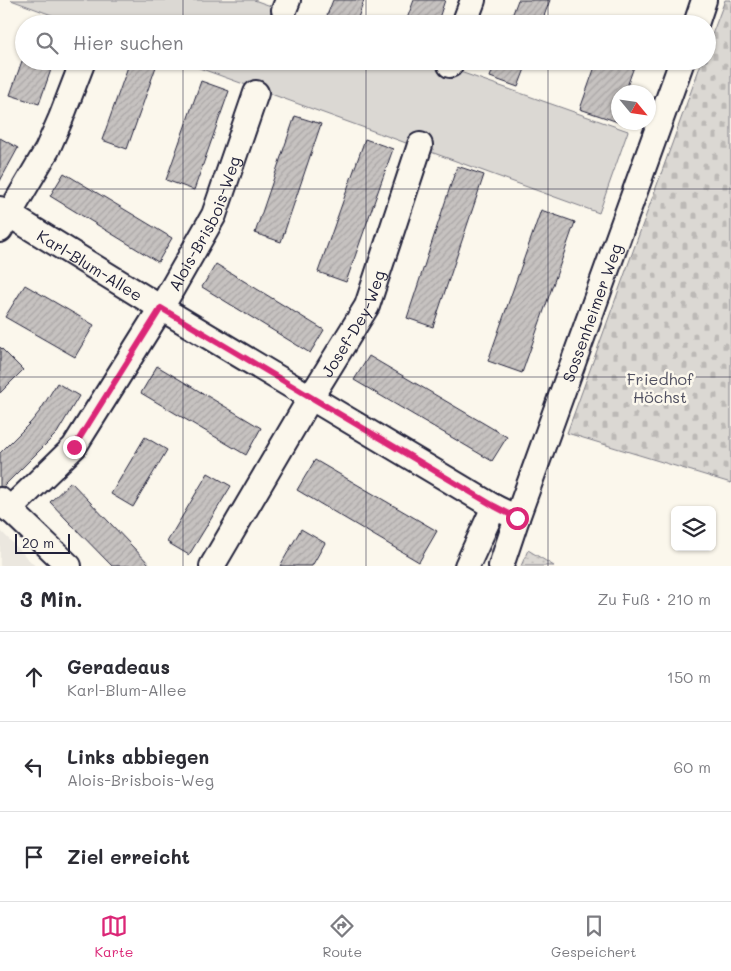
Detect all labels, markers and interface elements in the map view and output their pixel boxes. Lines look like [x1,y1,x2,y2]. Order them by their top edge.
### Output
search box [15,15,716,70]
icon: search [33,29,61,57]
text: Hier suchen [73,30,184,55]
north arrow [611,85,656,130]
street label: Alois-Brisbois-Weg [163,153,244,294]
street label: Karl-Blum-Allee [34,224,147,305]
street label: Sossenheimer Weg [557,240,626,385]
street label: Josef-Dey-Weg [316,267,389,380]
park label: Friedhof Höchst [627,368,694,407]
route end [63,436,86,459]
map controls [671,506,716,551]
button: layers [671,506,716,551]
route start [506,507,529,530]
scale bar [15,531,70,554]
text: 20 m [22,533,54,552]
text: 3 Min. [20,585,83,612]
text: Zu Fuß · 210 m [597,588,711,609]
text: Geradeaus [67,654,170,679]
icon: ahead [20,663,48,691]
text: 150 m [667,666,711,687]
text: Karl-Blum-Allee [67,679,187,700]
text: Links abbiegen [67,744,209,769]
icon: left [20,753,48,781]
text: 60 m [674,756,711,777]
text: Alois-Brisbois-Weg [67,769,214,790]
icon: arrive [20,843,48,871]
text: Ziel erreicht [67,844,190,869]
tab: Karte [94,912,134,961]
tab: Route [322,912,362,961]
tab: Gespeichert [551,912,637,961]

